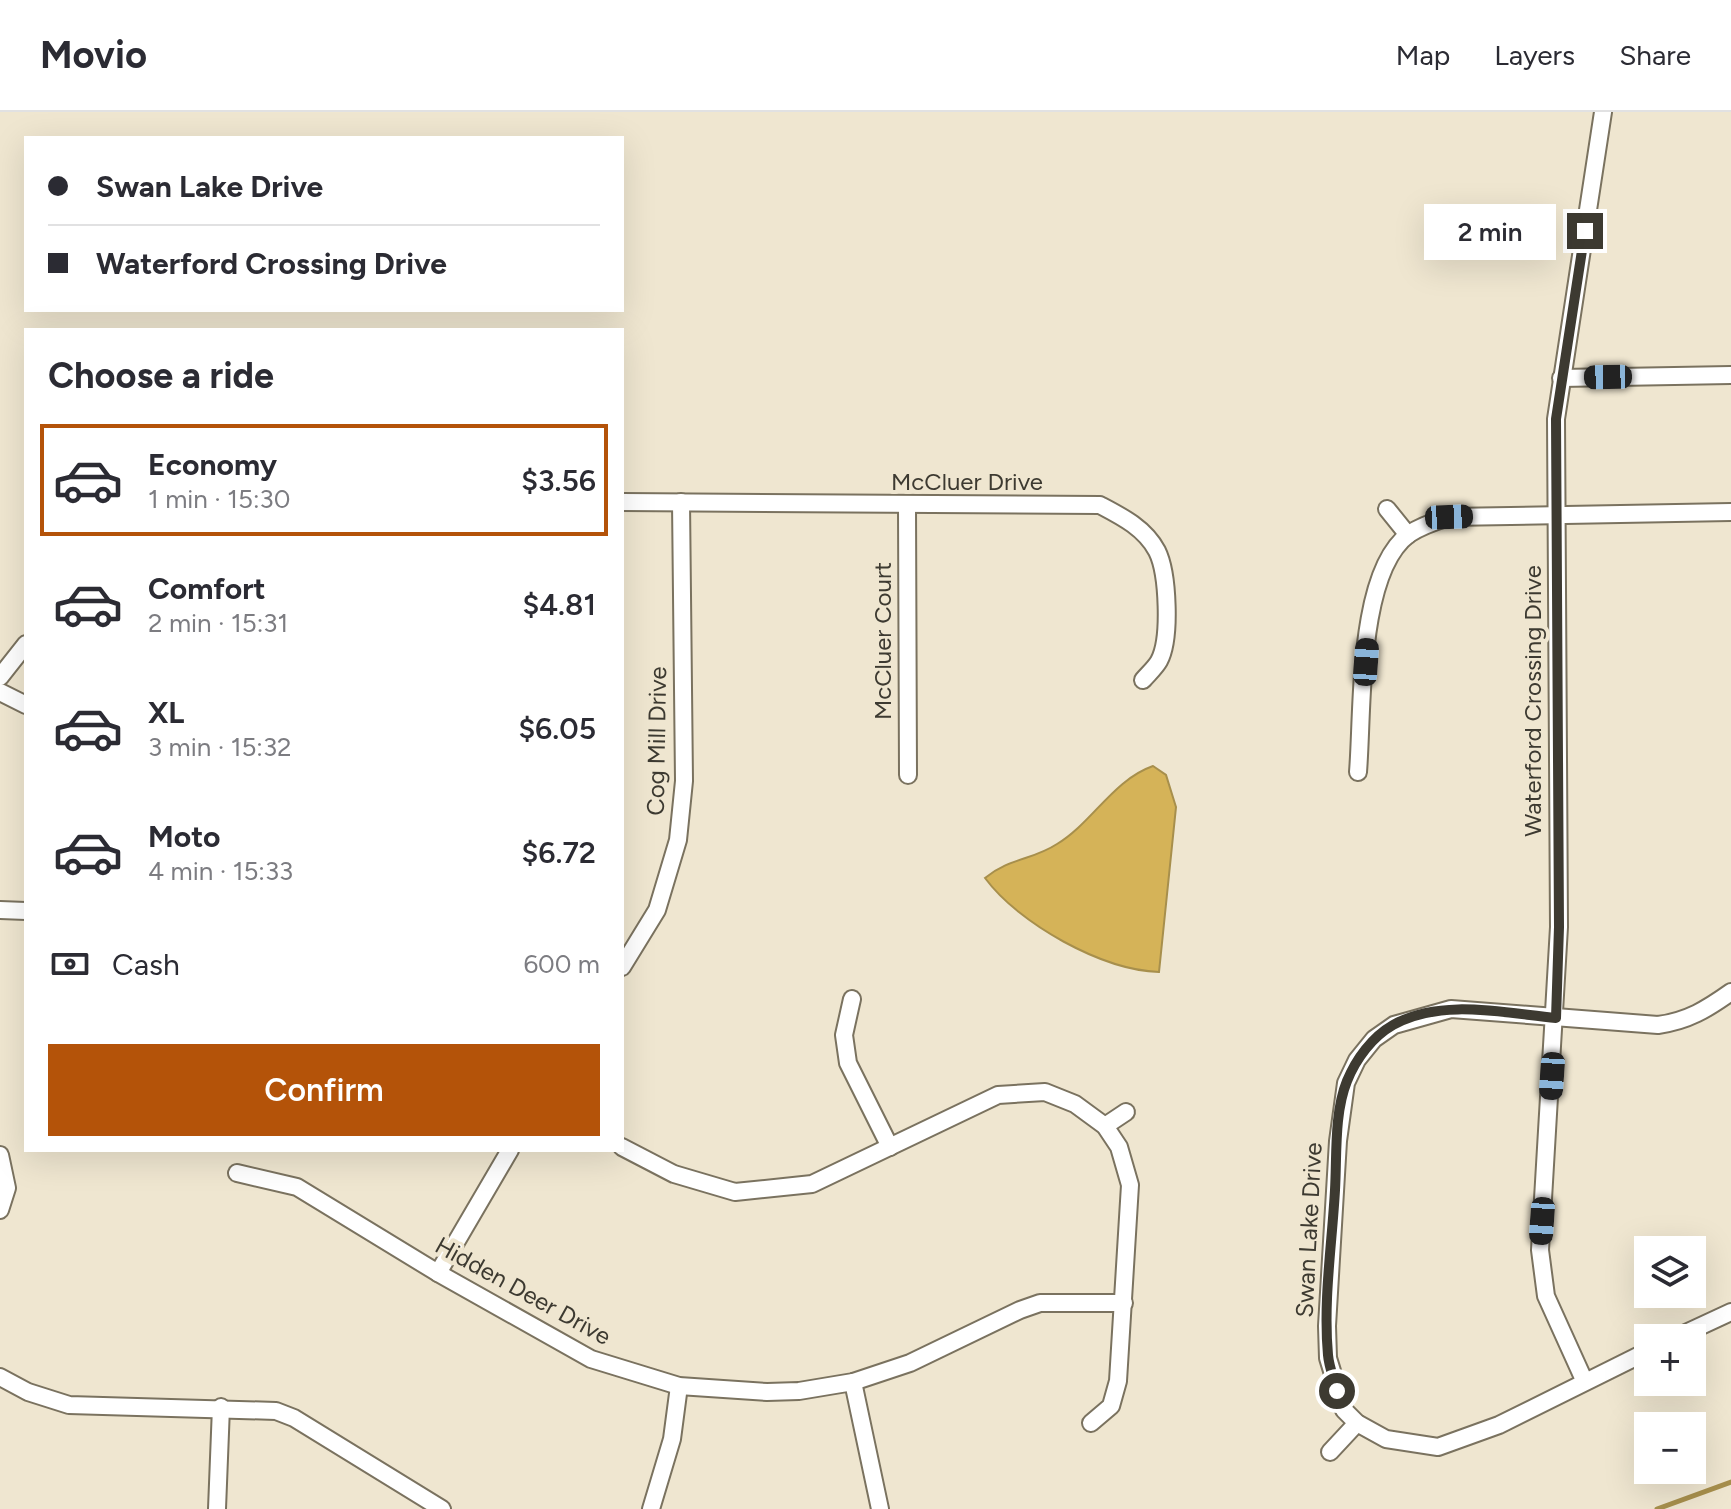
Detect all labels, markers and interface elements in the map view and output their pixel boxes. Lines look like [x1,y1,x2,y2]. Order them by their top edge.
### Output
text: Movio [40,32,147,78]
text: Map [1396,38,1450,72]
text: Layers [1494,38,1575,72]
text: Share [1619,38,1691,72]
text: Swan Lake Drive [96,168,323,205]
callout: 2 min [1425,203,1557,259]
route end [1567,213,1603,249]
text: 2 min [1458,216,1522,248]
text: Waterford Crossing Drive [96,245,447,282]
text: Choose a ride [48,354,274,397]
car [1584,365,1632,389]
icon: car [52,444,124,516]
text: Economy [148,446,277,483]
text: $3.56 [521,462,596,499]
street label: McCluer Drive [891,467,1043,496]
text: 1 min · 15:30 [148,483,290,515]
car [1425,504,1473,530]
street label: McCluer Court [868,562,897,720]
street label: Waterford Crossing Drive [1518,565,1547,837]
icon: car [52,568,124,640]
text: Comfort [148,570,266,607]
text: $4.81 [523,586,596,623]
text: 2 min · 15:31 [148,607,288,639]
car [1352,637,1380,687]
street label: Cog Mill Drive [641,666,672,816]
icon: car [52,692,124,764]
text: XL [148,694,184,731]
text: $6.05 [518,710,596,747]
text: 3 min · 15:32 [148,731,292,763]
icon: car [52,816,124,888]
text: Moto [148,818,220,855]
text: $6.72 [522,834,596,871]
text: 4 min · 15:33 [148,855,293,887]
icon: cash [48,942,92,986]
text: Cash [112,946,180,983]
text: 600 m [523,948,600,980]
button: Confirm [48,1044,600,1136]
car [1538,1051,1566,1101]
street label: Swan Lake Drive [1289,1142,1328,1318]
car [1528,1196,1556,1246]
street label: Hidden Deer Drive [430,1230,616,1351]
map controls [1634,1236,1706,1484]
button: layers [1634,1236,1706,1308]
button: + [1634,1324,1706,1396]
route start [1319,1373,1355,1409]
button: − [1634,1412,1706,1484]

